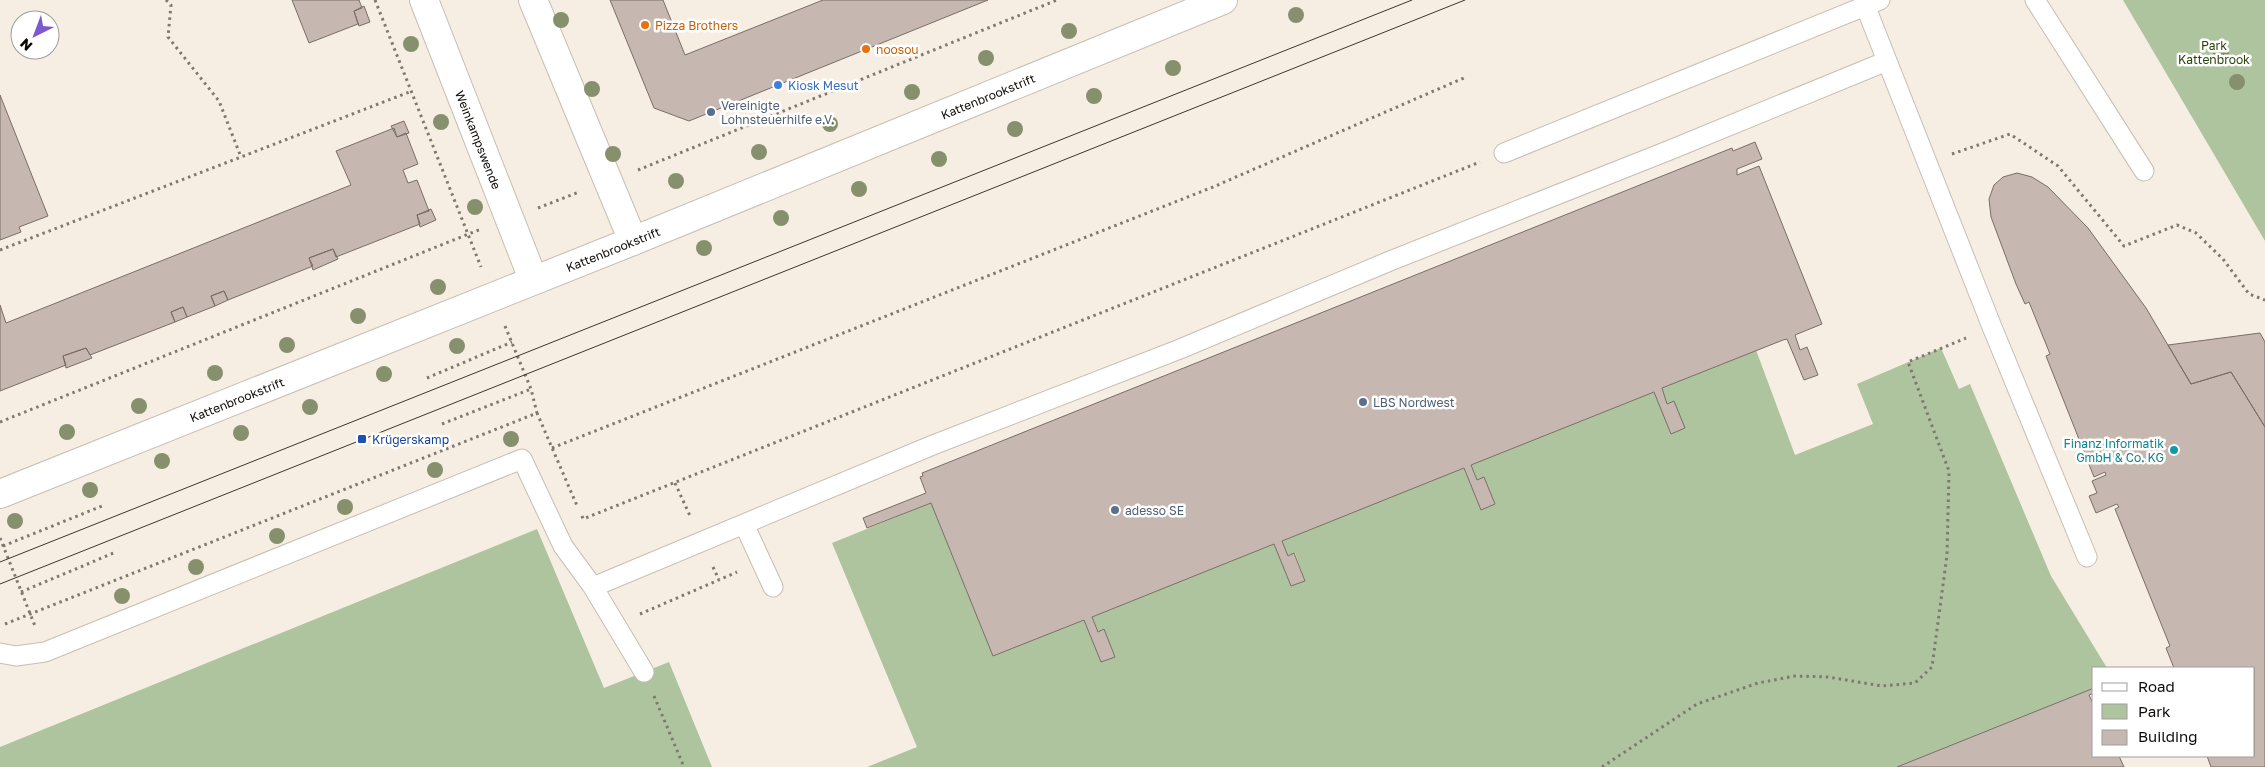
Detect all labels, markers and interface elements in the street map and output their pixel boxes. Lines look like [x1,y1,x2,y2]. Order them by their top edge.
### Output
north arrow [10,10,60,60]
place label: Pizza Brothers [655,18,738,33]
marker: Pizza Brothers [639,19,651,31]
text: N [16,35,36,55]
park label: Park Kattenbrook [2178,38,2250,67]
place label: noosou [876,42,919,57]
marker: noosou [860,43,872,55]
street label: Kattenbrookstrift [939,70,1037,122]
place label: Kiosk Mesut [788,78,859,93]
marker: Kiosk Mesut [772,79,784,91]
street label: Weinkampswende [453,88,505,191]
place label: Vereinigte Lohnsteuerhilfe e.V. [721,98,834,127]
marker: Vereinigte Lohnsteuerhilfe e.V. [705,106,717,118]
street label: Kattenbrookstrift [564,223,662,275]
street label: Kattenbrookstrift [187,374,286,425]
place label: LBS Nordwest [1373,395,1455,410]
marker: LBS Nordwest [1357,396,1369,408]
place label: Krügerskamp [372,432,449,447]
marker: Krügerskamp [356,433,368,445]
place label: Finanz Informatik GmbH & Co. KG [2064,436,2164,465]
marker: Finanz Informatik GmbH & Co. KG [2168,444,2180,456]
place label: adesso SE [1125,503,1184,518]
marker: adesso SE [1109,504,1121,516]
legend [2092,667,2255,757]
text: Road [2138,677,2175,695]
text: Park [2138,702,2171,720]
text: Building [2138,727,2198,745]

